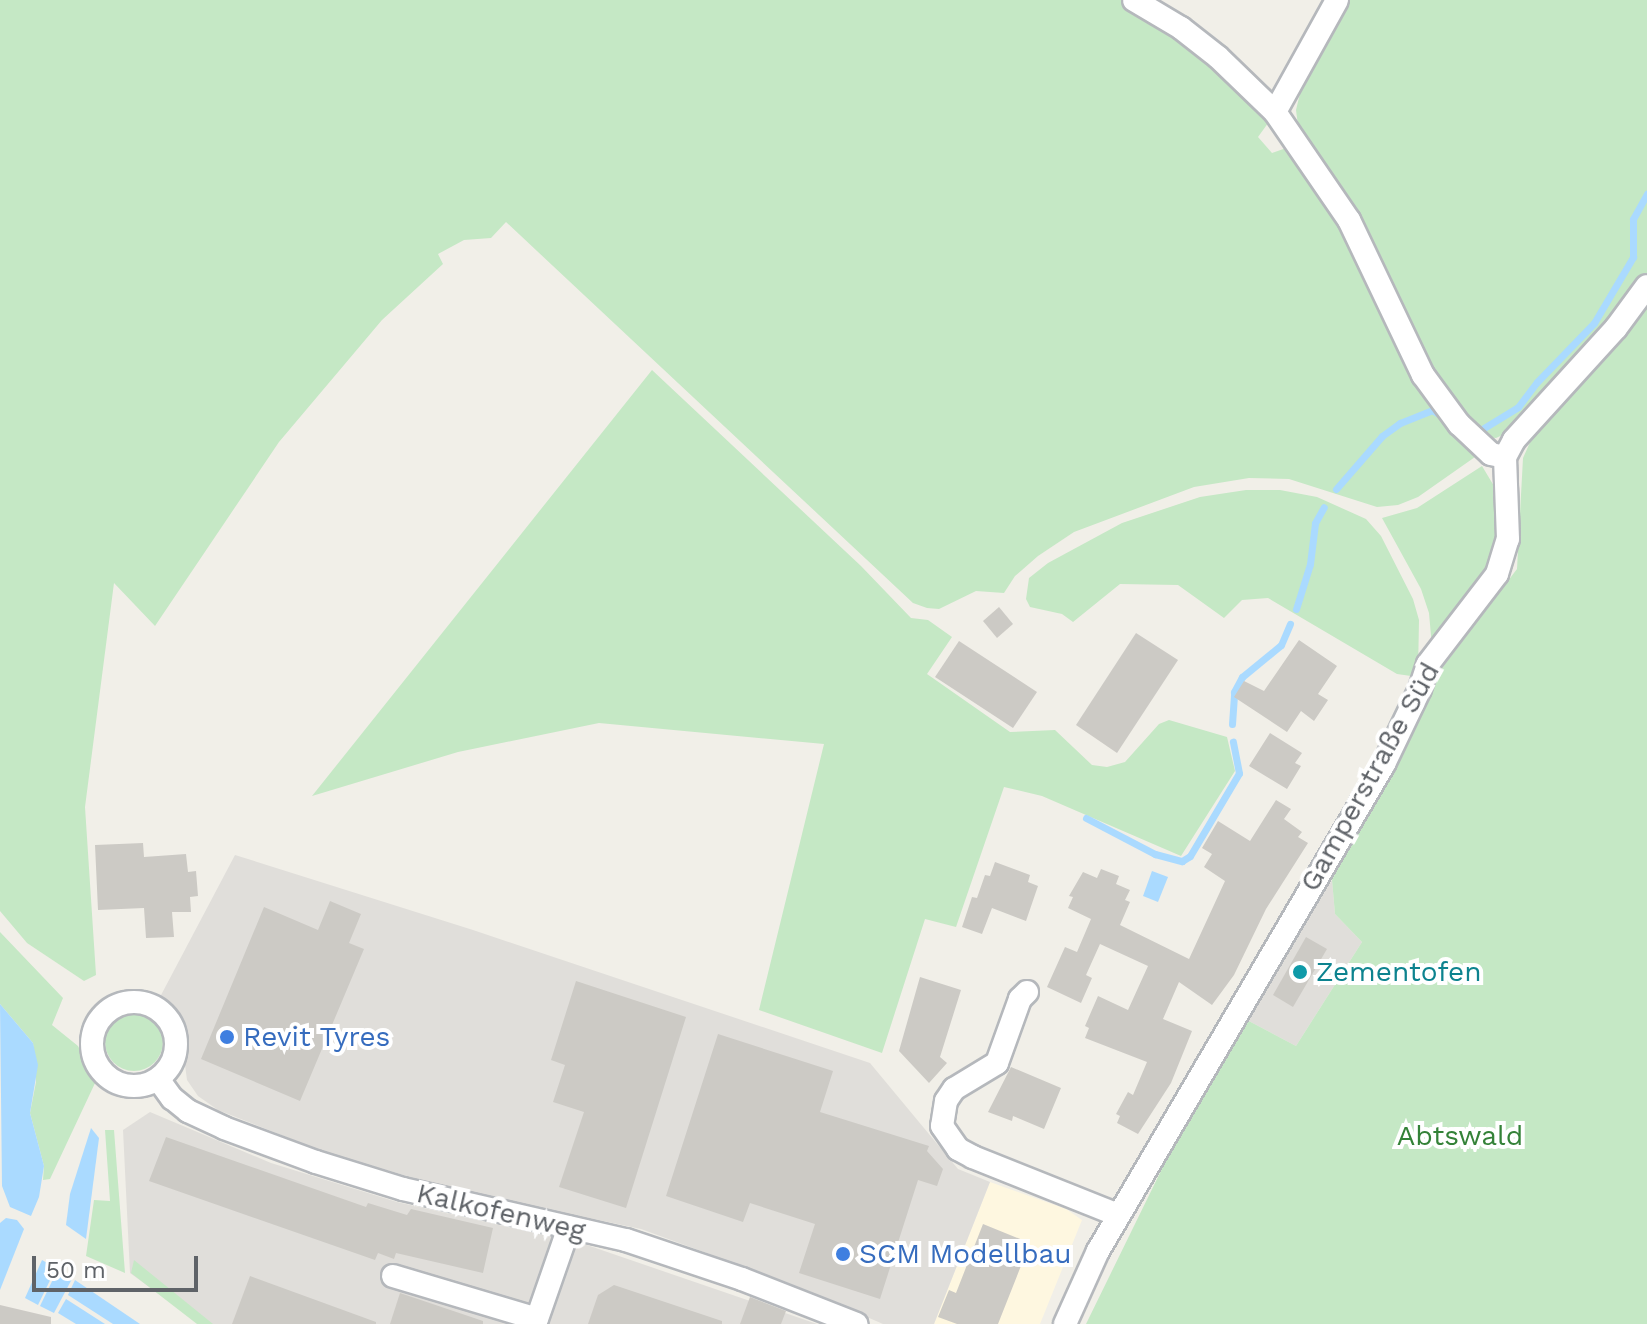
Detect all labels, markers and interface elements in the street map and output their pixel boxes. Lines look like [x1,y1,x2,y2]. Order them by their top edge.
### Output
street label: Gamperstraße Süd [1293,657,1447,897]
place label: Zementofen [1316,955,1481,989]
marker: Zementofen [1291,963,1309,981]
place label: Revit Tyres [243,1020,391,1054]
marker: Revit Tyres [218,1028,236,1046]
park label: Abtswald [1397,1119,1523,1153]
street label: Kalkofenweg [413,1176,589,1248]
place label: SCM Modellbau [859,1237,1072,1271]
scale bar [36,1240,202,1290]
marker: SCM Modellbau [834,1245,852,1263]
text: 50 m [46,1256,106,1284]

